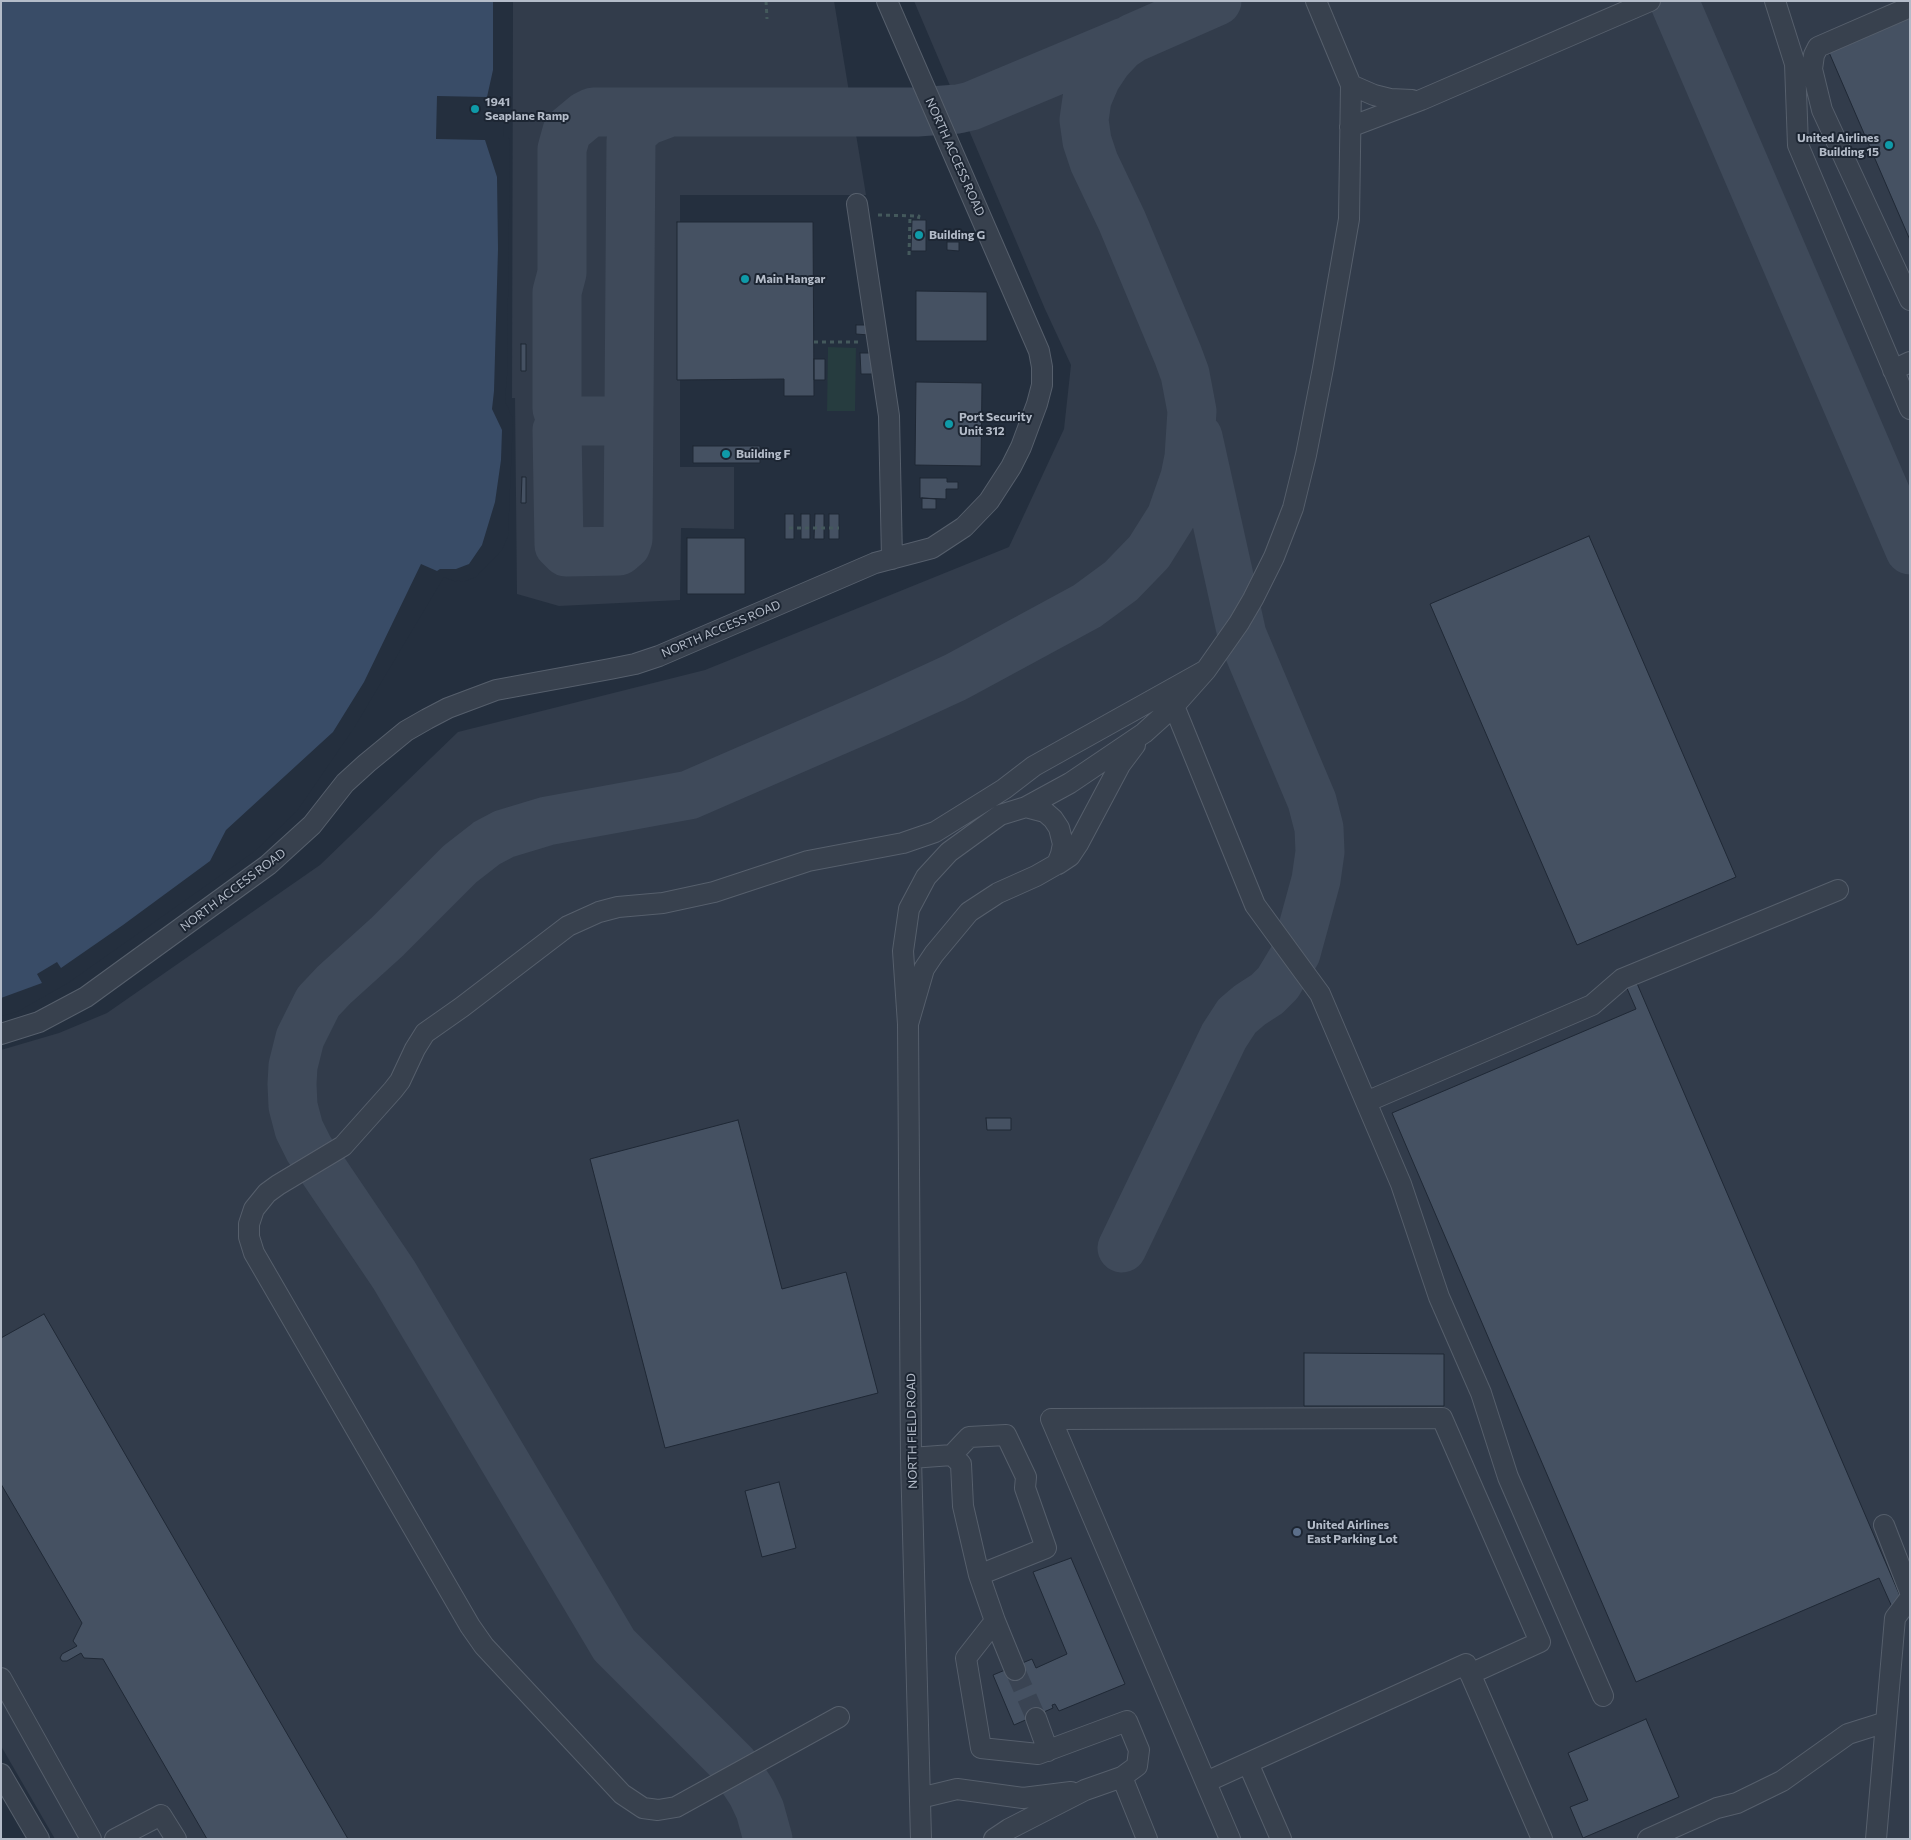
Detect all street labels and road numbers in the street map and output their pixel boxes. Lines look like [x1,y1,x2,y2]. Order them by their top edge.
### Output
street label: NORTH ACCESS ROAD [922,96,988,218]
street label: NORTH ACCESS ROAD [659,597,783,661]
street label: NORTH ACCESS ROAD [178,846,288,934]
street label: NORTH FIELD ROAD [904,1373,920,1489]

